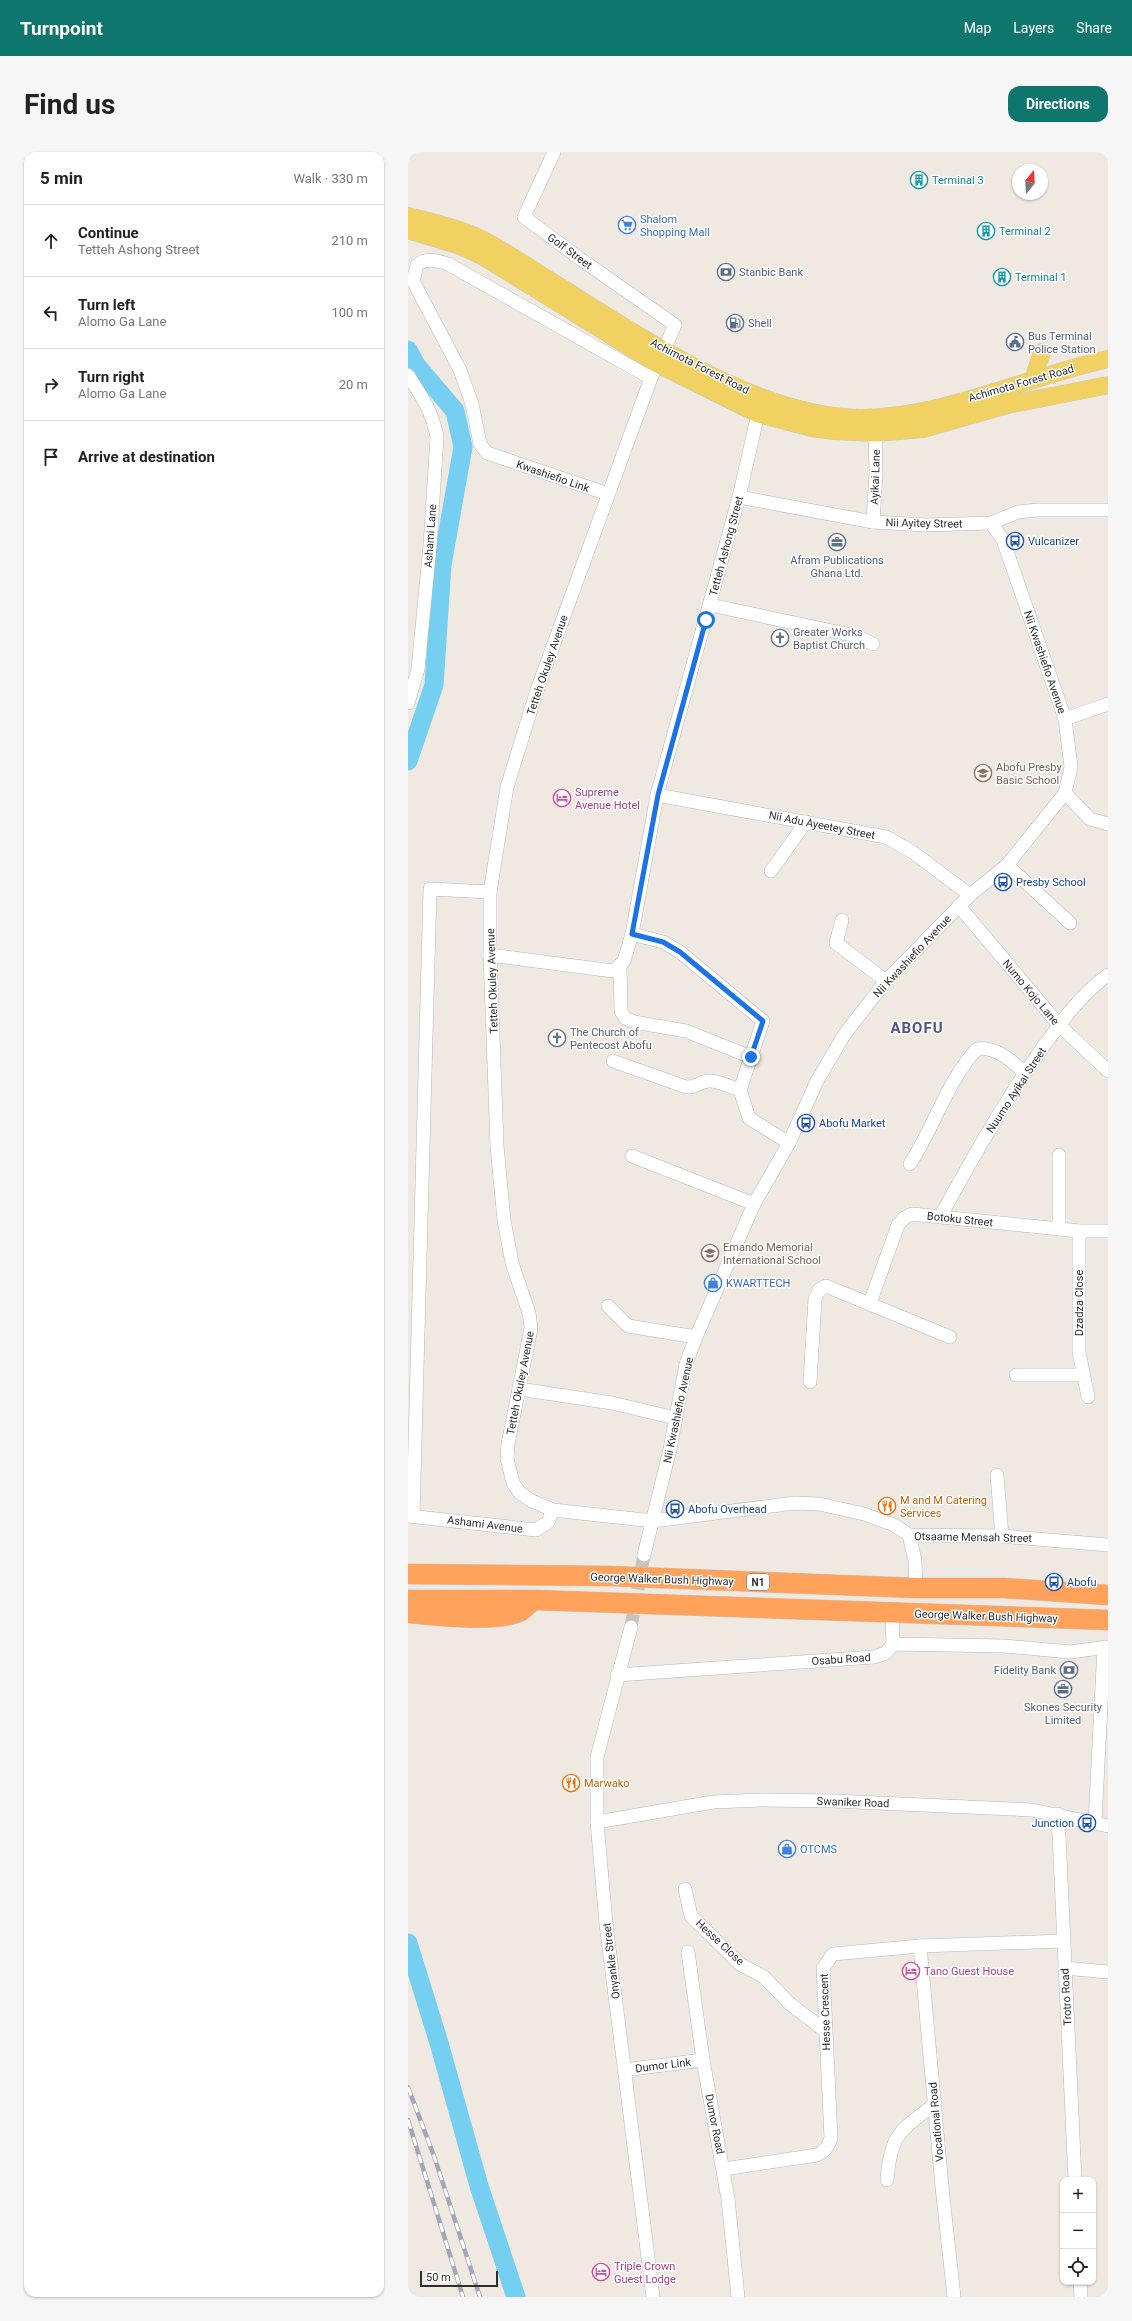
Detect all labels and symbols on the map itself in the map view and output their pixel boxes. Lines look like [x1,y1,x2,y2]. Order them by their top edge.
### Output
north arrow [1012,164,1048,200]
building icon: Terminal 3 [909,170,929,190]
place label: Terminal 3 [932,174,984,187]
place label: Shalom Shopping Mall [640,213,710,239]
supermarket icon: Shalom Shopping Mall [617,215,637,235]
building icon: Terminal 2 [976,221,996,241]
place label: Terminal 2 [999,225,1051,238]
street label: Golf Street [545,231,595,272]
bank icon: Stanbic Bank [716,262,736,282]
place label: Stanbic Bank [739,266,803,279]
building icon: Terminal 1 [992,267,1012,287]
place label: Terminal 1 [1015,271,1067,284]
fuel station icon: Shell [725,313,745,333]
place label: Shell [748,317,772,330]
place label: Bus Terminal Police Station [1028,330,1096,356]
public building icon: Bus Terminal Police Station [1005,332,1025,352]
street label: Achimota Forest Road [648,336,751,397]
street label: Achimota Forest Road [967,362,1075,405]
street label: Ayikai Lane [868,449,883,505]
street label: Kwashiefio Link [515,458,591,495]
street label: Tetteh Ashong Street [707,494,746,597]
street label: Ashami Lane [422,504,439,568]
street label: Nii Ayitey Street [885,516,963,531]
bus stop icon: Vulcanizer [1005,531,1025,551]
office icon: Afram Publications Ghana Ltd. [827,532,847,552]
place label: Vulcanizer [1028,535,1079,548]
place label: Afram Publications Ghana Ltd. [790,554,884,580]
street label: Nii Kwashiefio Avenue [1021,609,1068,716]
route start [697,611,715,629]
street label: Tetteh Okuley Avenue [524,613,571,717]
place label: Greater Works Baptist Church [793,626,865,652]
church icon: Greater Works Baptist Church [770,628,790,648]
place label: Abofu Presby Basic School [996,761,1062,787]
school or university icon: Abofu Presby Basic School [973,763,993,783]
place label: Supreme Avenue Hotel [575,786,640,812]
hotel icon: Supreme Avenue Hotel [552,788,572,808]
street label: Nii Adu Ayeetey Street [768,809,877,842]
bus stop icon: Presby School [993,872,1013,892]
place label: Presby School [1016,876,1086,889]
street label: Nii Kwashiefio Avenue [871,912,954,1000]
street label: Tetteh Okuley Avenue [484,928,501,1034]
street label: Numo Kojo Lane [1000,957,1062,1028]
district label: ABOFU [890,1019,944,1037]
place label: The Church of Pentecost Abofu [570,1026,652,1052]
church icon: The Church of Pentecost Abofu [547,1028,567,1048]
street label: Nuumo Ayikai Street [984,1045,1049,1135]
route end [742,1048,760,1066]
bus stop icon: Abofu Market [796,1113,816,1133]
place label: Abofu Market [819,1117,886,1130]
street label: Botoku Street [926,1210,994,1229]
place label: Emando Memorial International School [723,1241,821,1267]
school or university icon: Emando Memorial International School [700,1243,720,1263]
street label: Dzadza Close [1073,1270,1086,1336]
shop icon: KWARTTECH [703,1273,723,1293]
place label: KWARTTECH [726,1277,790,1290]
street label: Tetteh Okuley Avenue [504,1330,537,1436]
street label: Nii Kwashiefio Avenue [661,1356,696,1464]
place label: M and M Catering Services [900,1494,987,1520]
restaurant icon: M and M Catering Services [877,1496,897,1516]
bus stop icon: Abofu Overhead [665,1499,685,1519]
place label: Abofu Overhead [688,1503,767,1516]
street label: Ashami Avenue [446,1513,524,1536]
street label: Otsaame Mensah Street [914,1530,1032,1545]
street label: George Walker Bush Highway [590,1570,735,1589]
bus stop icon: Abofu [1044,1572,1064,1592]
road number: N1 [747,1574,769,1590]
place label: Abofu [1067,1576,1097,1589]
street label: George Walker Bush Highway [914,1607,1059,1626]
street label: Osabu Road [811,1651,871,1668]
bank icon: Fidelity Bank [1059,1660,1079,1680]
place label: Fidelity Bank [994,1664,1056,1677]
office icon: Skones Security Limited [1053,1679,1073,1699]
place label: Skones Security Limited [1024,1701,1103,1727]
restaurant icon: Marwako [561,1773,581,1793]
place label: Marwako [584,1777,630,1790]
street label: Swaniker Road [817,1795,889,1810]
bus stop icon: Junction [1077,1813,1097,1833]
place label: Junction [1031,1817,1074,1830]
shop icon: OTCMS [777,1839,797,1859]
place label: OTCMS [800,1843,838,1856]
street label: Hesse Close [693,1917,747,1968]
street label: Onyankle Street [600,1922,623,2000]
hotel icon: Tano Guest House [901,1961,921,1981]
place label: Tano Guest House [924,1965,1014,1978]
street label: Trotro Road [1059,1968,1074,2026]
street label: Hesse Crescent [818,1973,833,2051]
street label: Dumor Link [635,2056,692,2075]
street label: Vocational Road [927,2082,946,2162]
street label: Dumor Road [702,2093,727,2155]
place label: Triple Crown Guest Lodge [614,2260,676,2286]
hotel icon: Triple Crown Guest Lodge [591,2262,611,2282]
scale bar [420,2269,498,2288]

